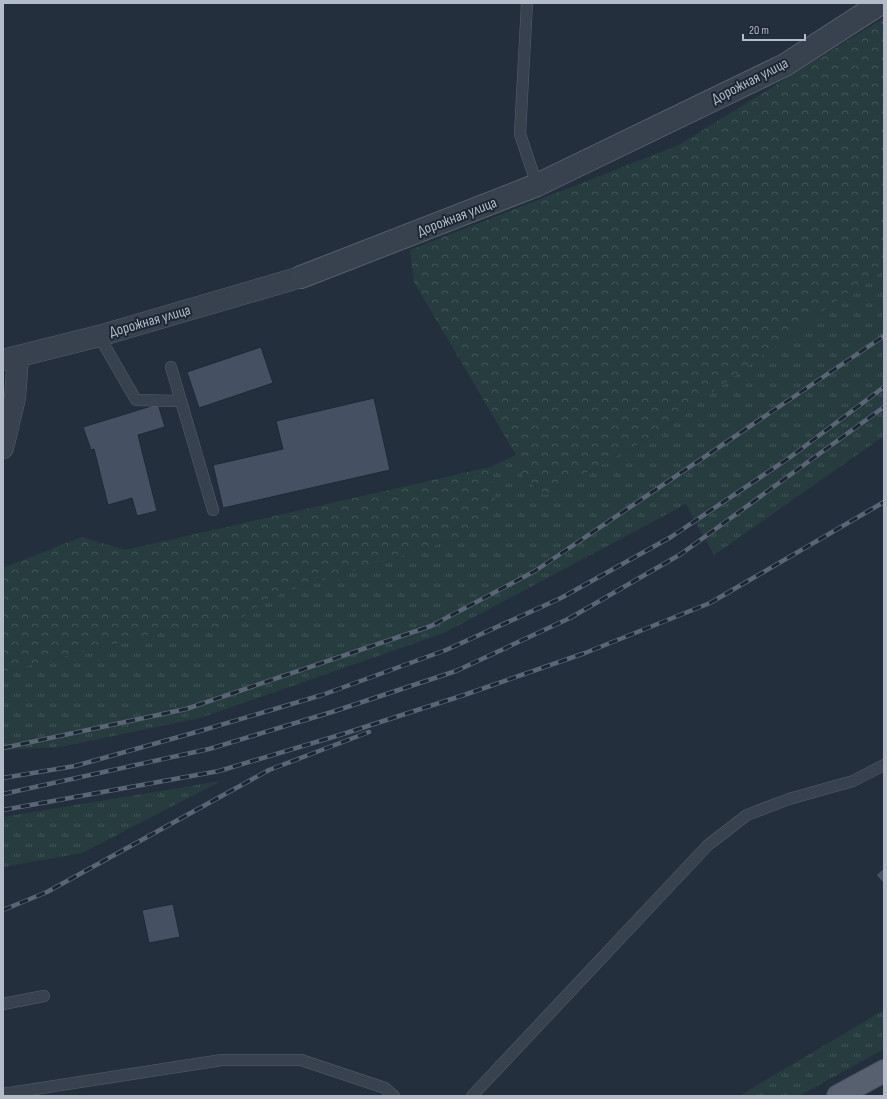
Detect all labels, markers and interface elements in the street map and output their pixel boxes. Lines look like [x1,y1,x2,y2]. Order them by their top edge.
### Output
scale bar [743,16,805,42]
text: 20 m [749,23,769,38]
street label: Дорожная улица [708,53,792,108]
street label: Дорожная улица [415,193,500,241]
street label: Дорожная улица [107,300,193,342]

